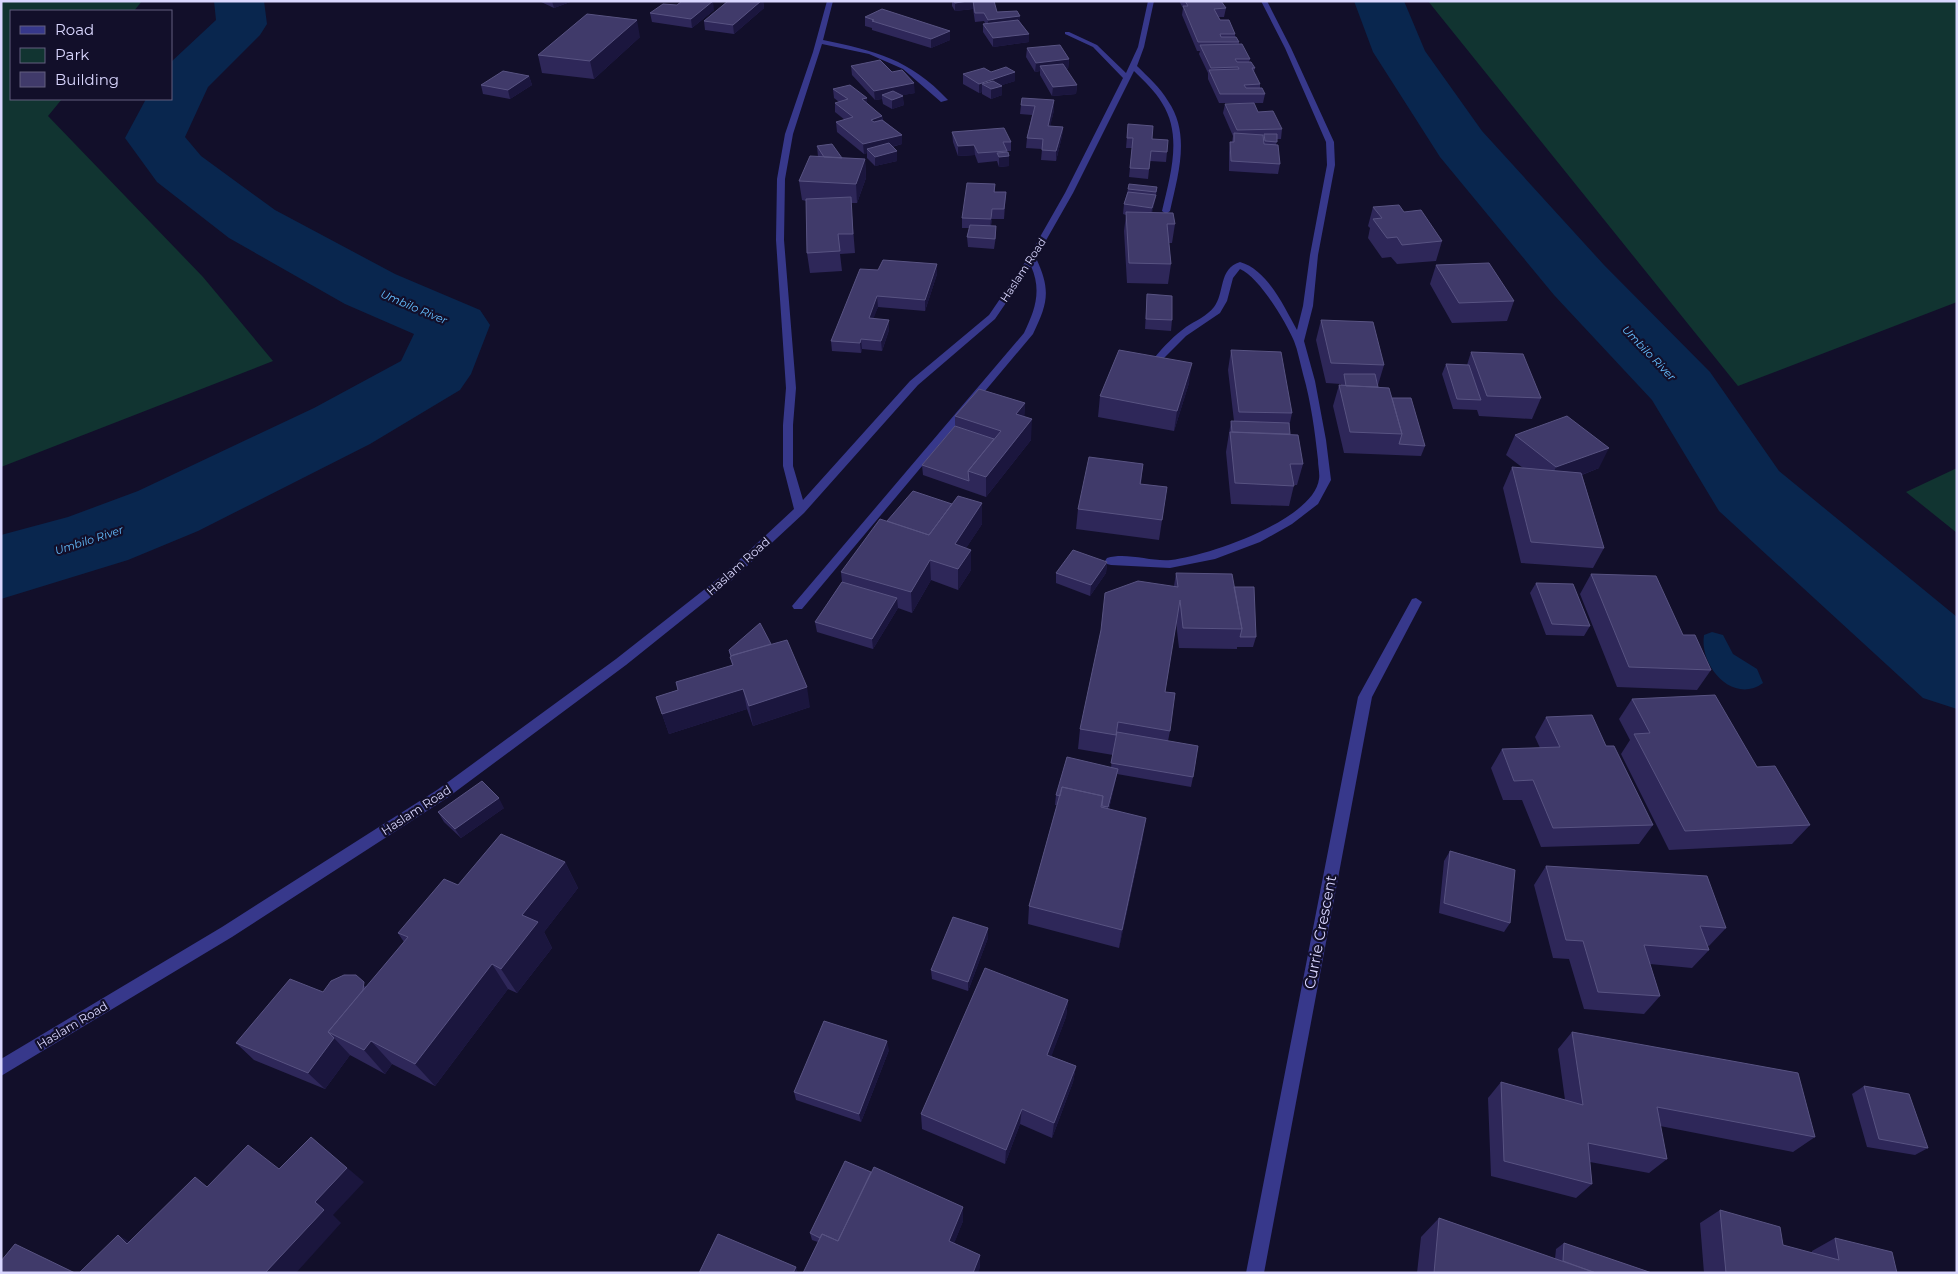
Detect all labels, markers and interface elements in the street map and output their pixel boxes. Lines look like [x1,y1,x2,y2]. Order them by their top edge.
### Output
legend [10,10,172,100]
text: Road [55,20,94,39]
text: Park [55,45,89,64]
text: Building [55,70,119,89]
street label: Haslam Road [997,235,1049,305]
water label: Umbilo River [379,287,450,328]
water label: Umbilo River [1619,323,1679,384]
water label: Umbilo River [53,522,125,558]
street label: Haslam Road [703,534,773,598]
street label: Haslam Road [378,782,454,838]
street label: Currie Crescent [1300,873,1340,991]
street label: Haslam Road [34,998,110,1052]

